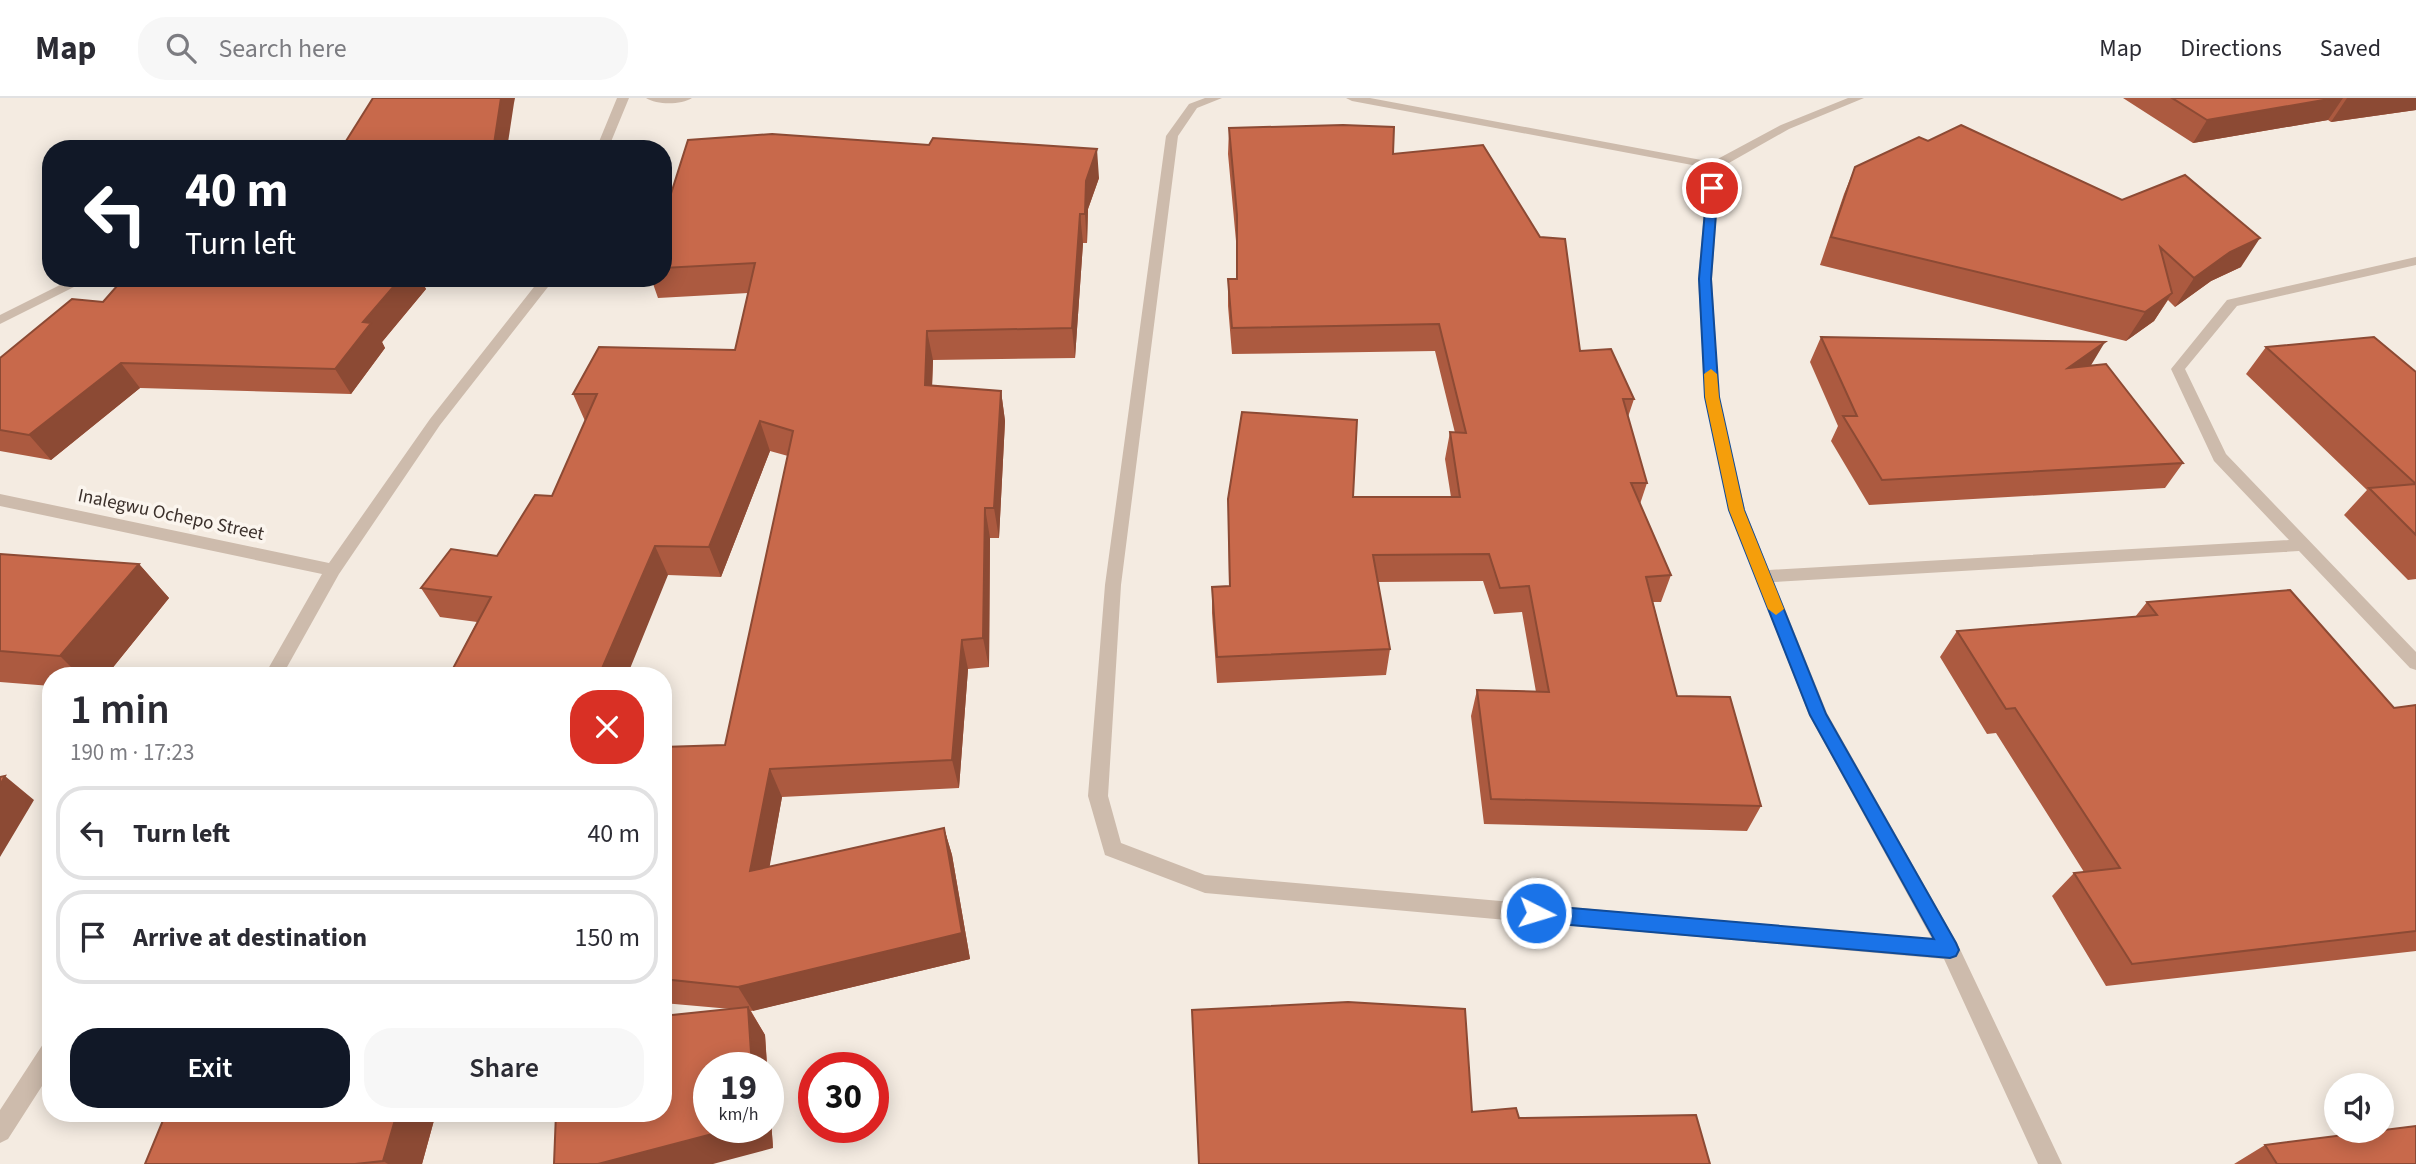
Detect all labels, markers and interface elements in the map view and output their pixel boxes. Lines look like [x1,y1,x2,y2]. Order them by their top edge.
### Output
search box [138,17,628,80]
text: Map [35,25,96,72]
icon: search [162,29,200,67]
text: Search here [218,30,347,67]
text: Map [2099,31,2142,66]
text: Directions [2180,31,2282,66]
text: Saved [2320,31,2381,66]
text: 40 m [185,156,289,226]
pin [1682,158,1742,218]
icon: left [70,168,161,259]
icon: arrive [1693,169,1731,207]
text: Turn left [185,221,296,267]
street label: Inalegwu Ochepo Street [75,482,267,548]
text: 1 min [70,680,170,740]
button: close [570,690,644,764]
text: 190 m · 17:23 [70,736,194,769]
icon: left [74,814,112,852]
text: Turn left [133,815,230,852]
text: 40 m [587,815,640,852]
position arrow [1499,876,1573,950]
icon: arrive [74,918,112,956]
text: Arrive at destination [133,919,367,956]
text: 150 m [574,919,640,956]
button: Exit [70,1028,350,1108]
button: Share [364,1028,644,1108]
speed limit sign: 30 [798,1052,889,1143]
text: 19 [720,1063,757,1113]
map controls [2324,1073,2394,1143]
button: sound [2324,1073,2394,1143]
text: km/h [719,1102,758,1127]

